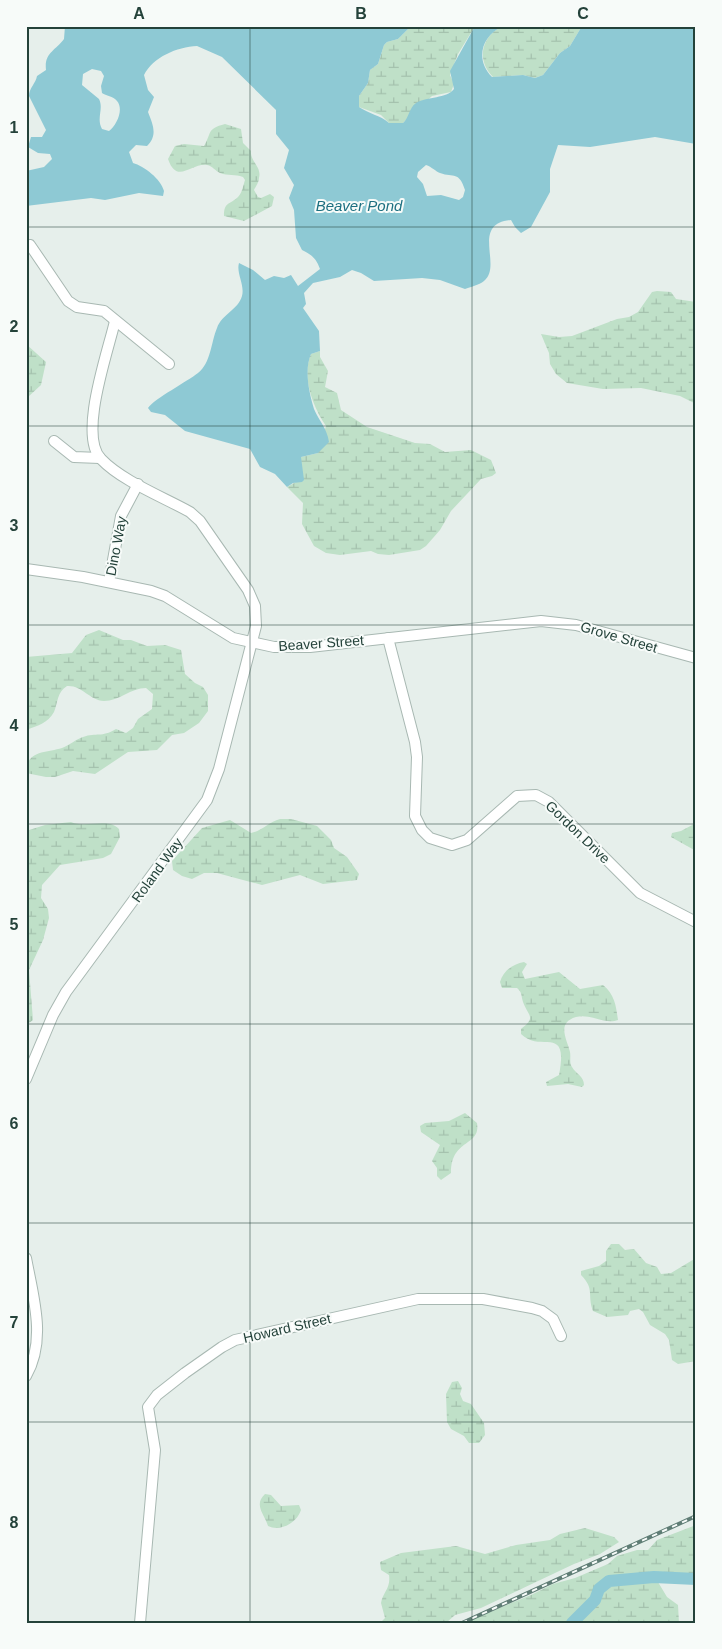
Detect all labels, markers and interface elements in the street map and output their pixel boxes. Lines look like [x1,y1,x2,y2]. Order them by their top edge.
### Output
text: A [133,5,145,22]
text: B [355,5,367,22]
text: C [577,5,589,22]
text: 1 [10,119,19,136]
water label: Beaver Pond [316,197,403,214]
text: 2 [10,318,19,335]
street label: Dino Way [102,515,130,577]
text: 3 [10,517,19,534]
street label: Grove Street [579,618,659,656]
street label: Beaver Street [278,632,364,654]
text: 4 [10,717,19,734]
street label: Gordon Drive [542,797,614,867]
street label: Roland Way [128,835,186,905]
text: 5 [10,916,19,933]
text: 6 [10,1115,19,1132]
street label: Howard Street [242,1310,333,1346]
text: 7 [10,1314,19,1331]
text: 8 [10,1514,19,1531]

